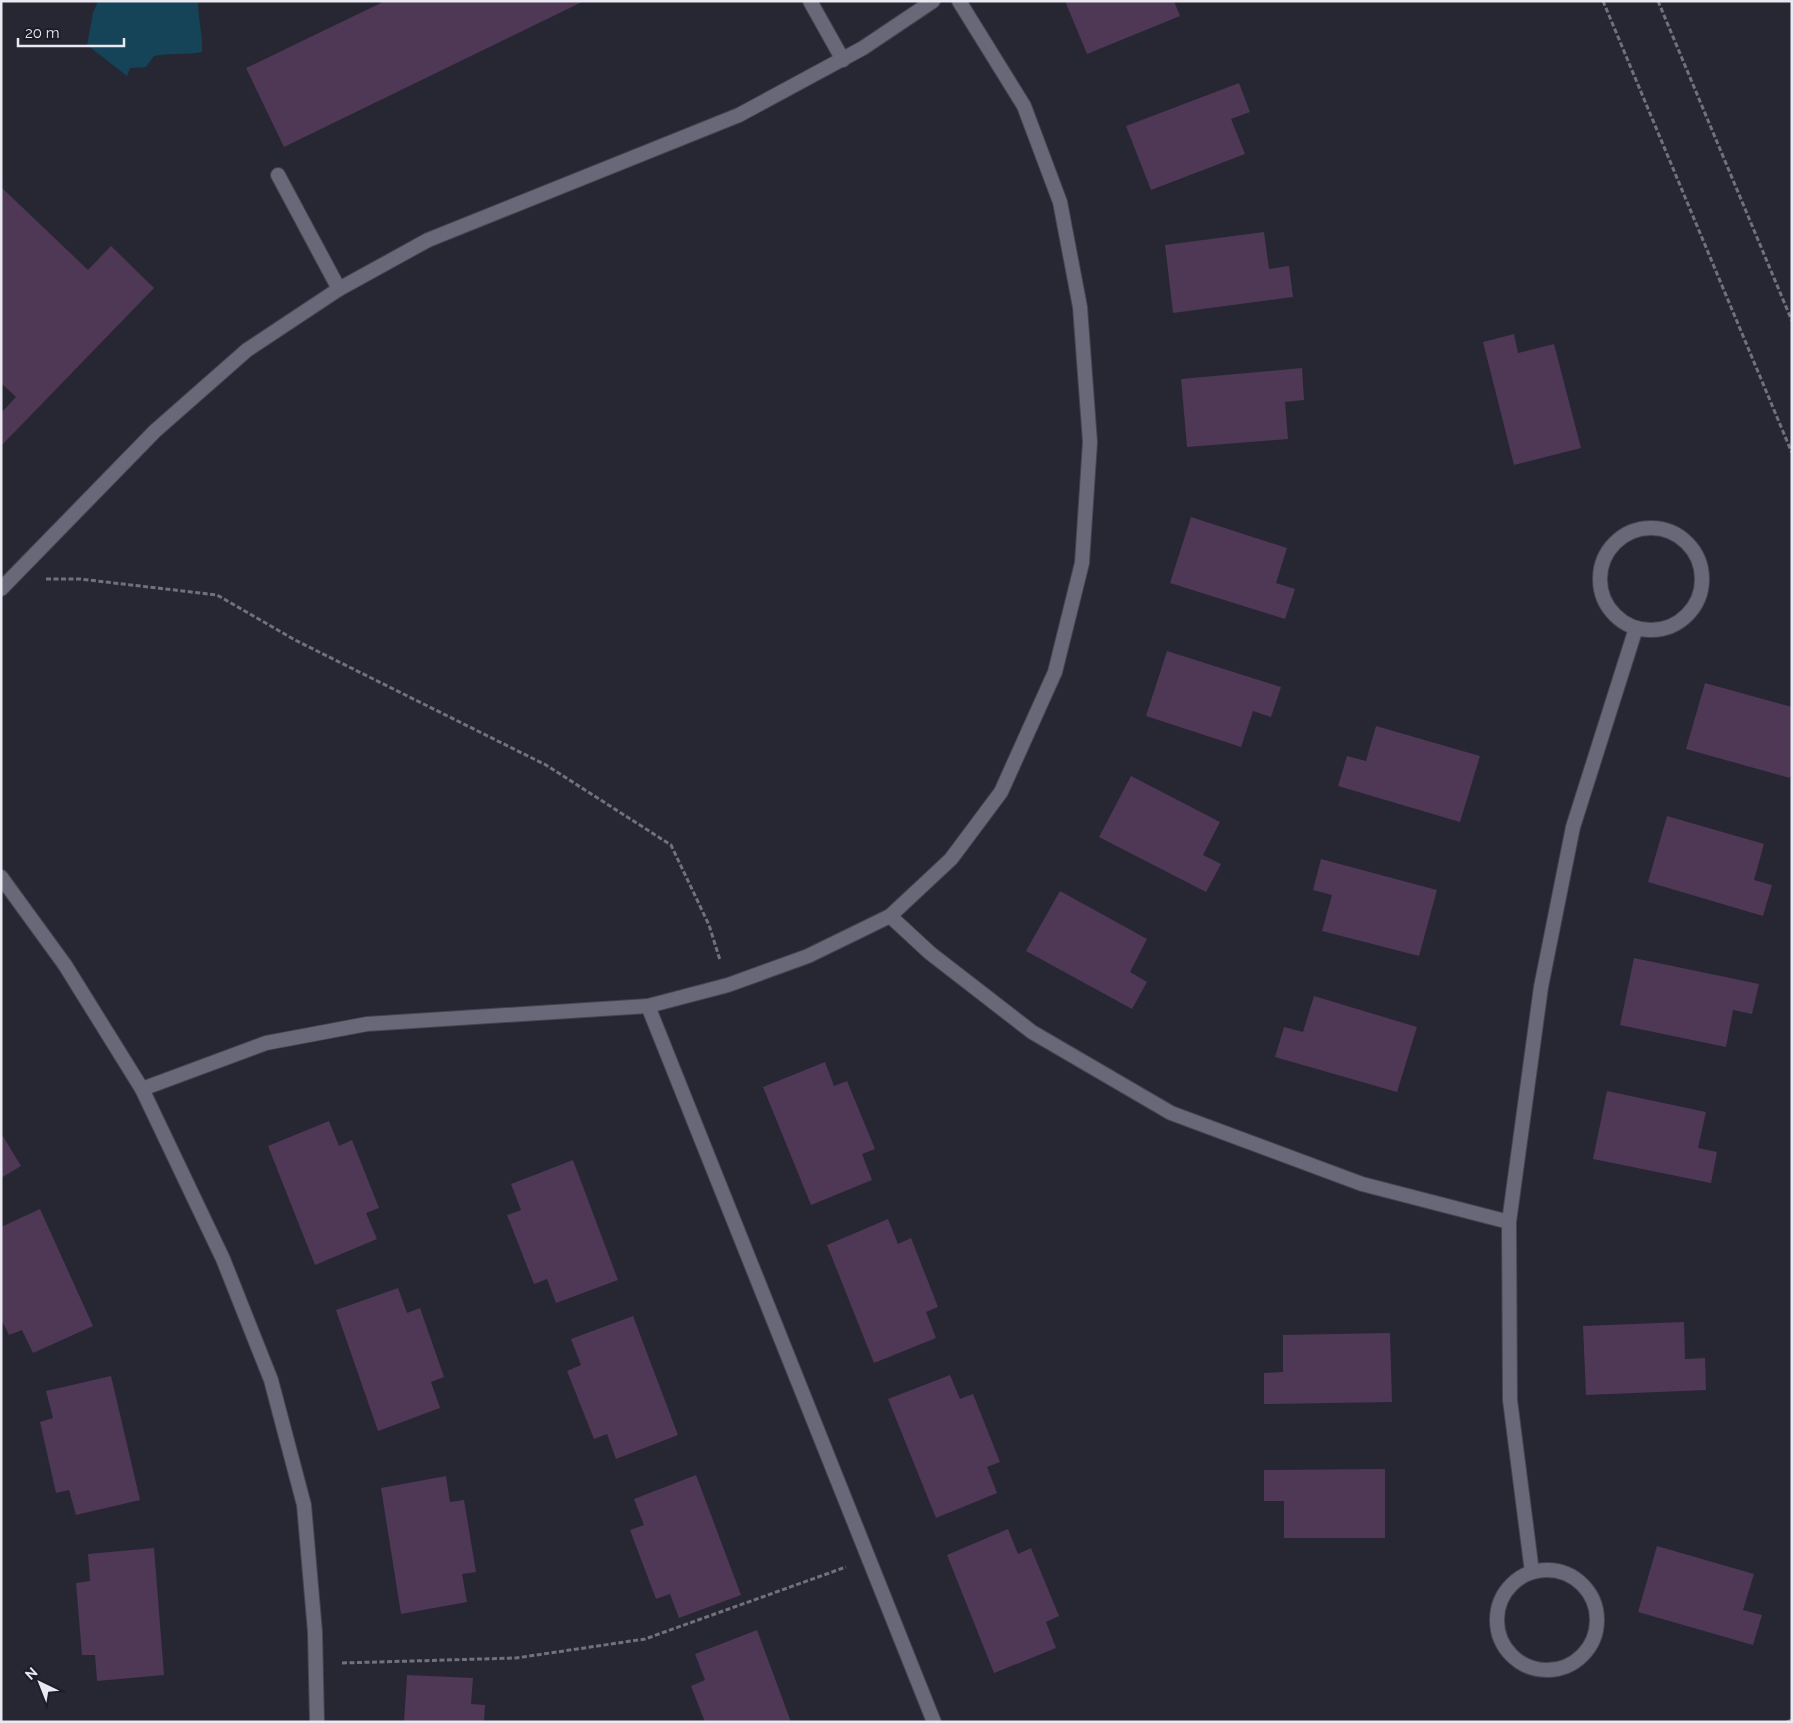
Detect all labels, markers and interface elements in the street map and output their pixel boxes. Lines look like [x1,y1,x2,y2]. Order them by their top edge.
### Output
scale bar [18,15,124,47]
text: 20 m [25,24,60,42]
north arrow [15,1658,65,1708]
text: N [22,1664,40,1683]

